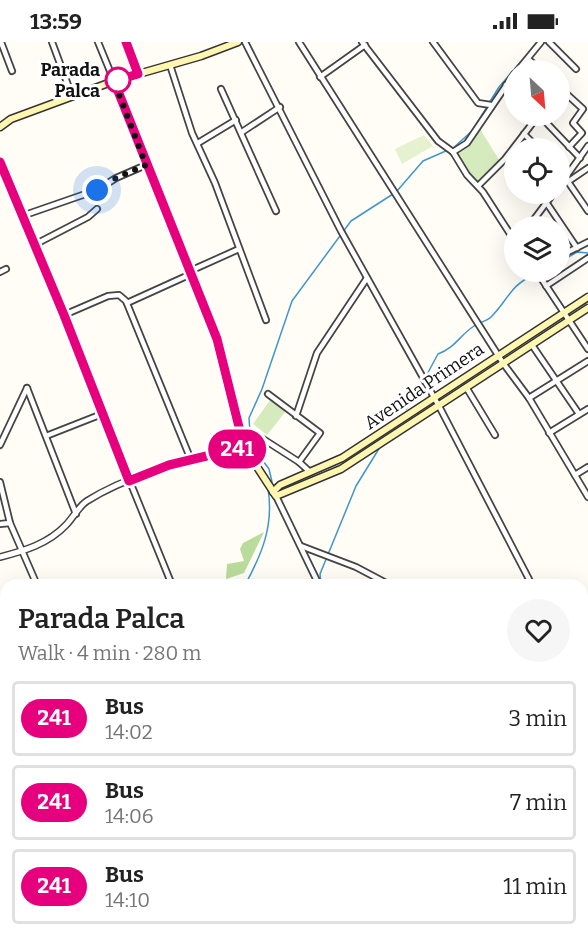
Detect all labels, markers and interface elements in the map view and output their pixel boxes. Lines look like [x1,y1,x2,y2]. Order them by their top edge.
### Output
text: 13:59 [30,8,82,35]
place label: Parada Palca [40,59,100,102]
north arrow [504,60,570,126]
map controls [504,60,570,282]
marker: Parada Palca [105,67,131,93]
button: locate [504,138,570,204]
your location [82,175,112,205]
button: layers [504,216,570,282]
street label: Avenida Primera [360,338,488,434]
line badge: 241 [202,430,272,468]
text: 241 [220,436,254,462]
button: heart [507,599,570,662]
text: Parada Palca [18,602,185,635]
text: Walk · 4 min · 280 m [18,641,201,665]
text: Bus [105,693,144,720]
text: 241 [37,705,71,731]
text: 3 min [509,705,567,732]
text: 14:02 [105,720,153,744]
text: Bus [105,777,144,804]
text: 241 [37,789,71,815]
text: 7 min [510,789,567,816]
text: 14:06 [105,804,154,828]
text: Bus [105,861,144,888]
text: 241 [37,873,71,899]
text: 11 min [503,873,567,900]
text: 14:10 [105,888,150,912]

